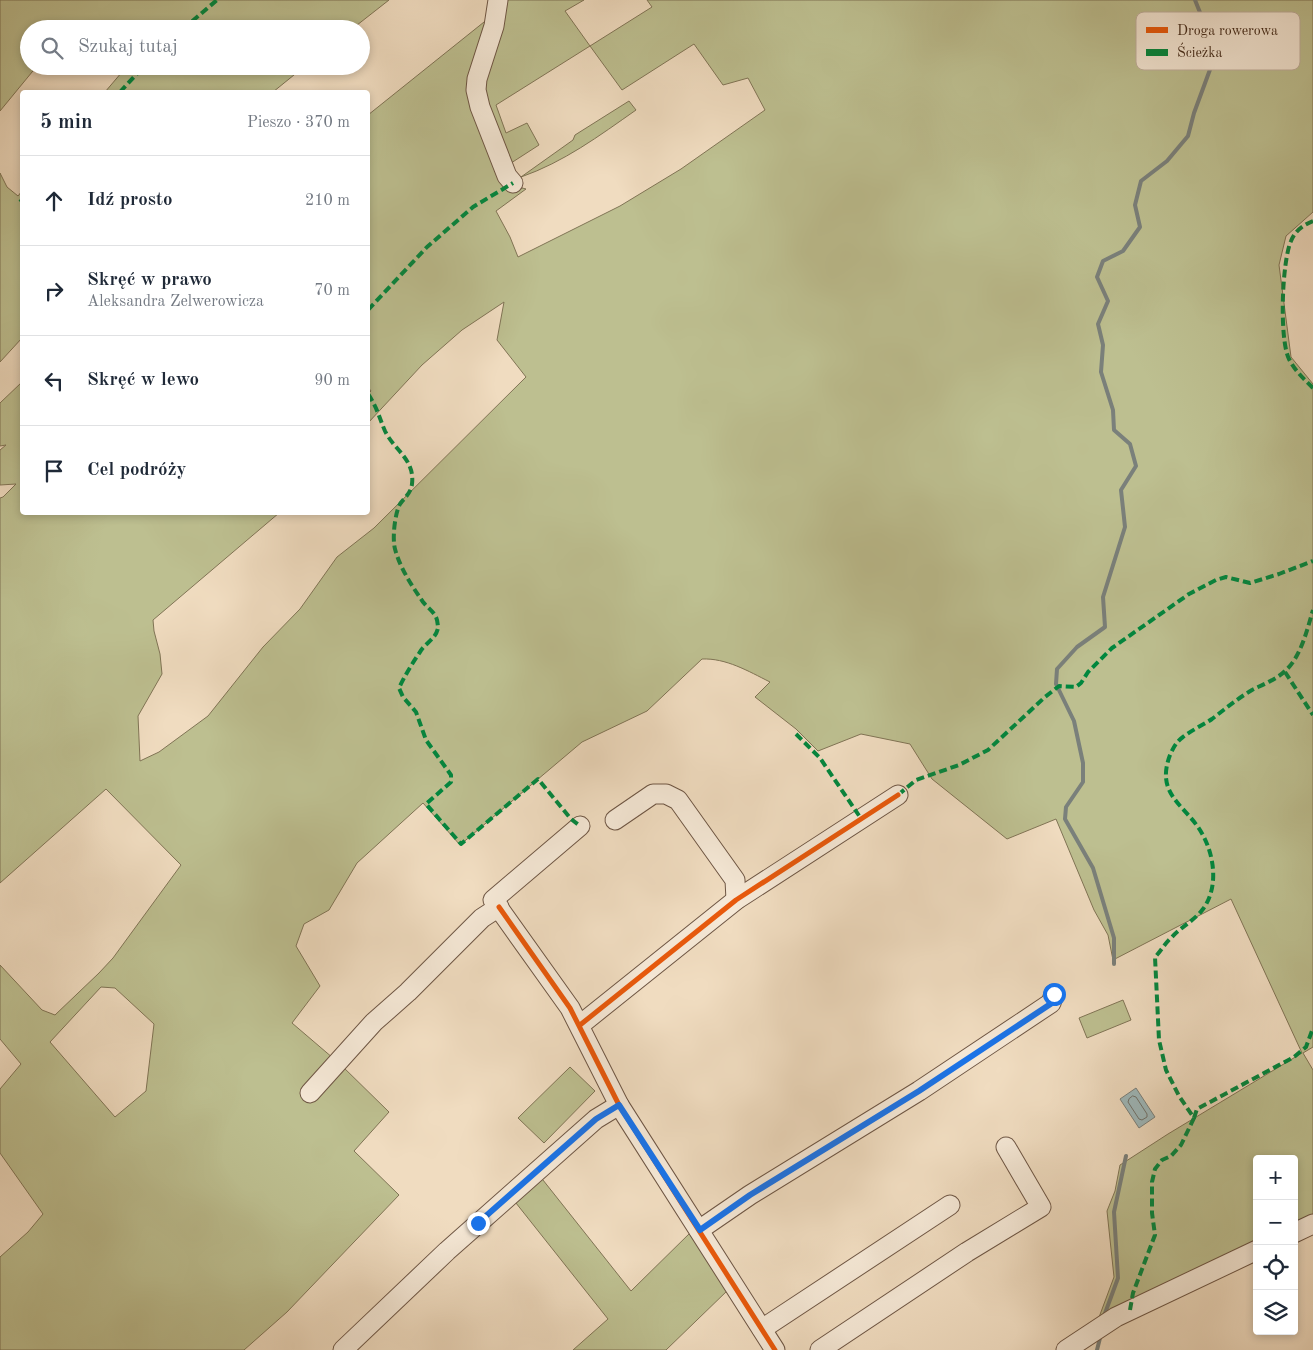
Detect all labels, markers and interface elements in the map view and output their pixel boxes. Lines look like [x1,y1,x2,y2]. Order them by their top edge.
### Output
legend [1136,12,1300,70]
search box [20,20,370,75]
text: Droga rowerowa [1177,24,1278,38]
icon: search [38,34,66,62]
text: Szukaj tutaj [78,38,178,57]
text: Ścieżka [1177,42,1222,60]
text: 5 min [40,112,93,133]
text: Pieszo · 370 m [247,115,350,131]
icon: ahead [40,187,68,215]
text: Idź prosto [87,191,172,210]
text: 210 m [305,193,350,209]
text: Skręć w prawo [87,271,212,290]
icon: right [40,277,68,305]
text: 70 m [314,283,350,299]
text: Aleksandra Zelwerowicza [87,294,264,310]
icon: left [40,367,68,395]
text: Skręć w lewo [87,371,199,390]
text: 90 m [314,373,350,389]
icon: arrive [40,457,68,485]
text: Cel podróży [87,461,186,480]
route start [1043,983,1066,1006]
map controls [1253,1155,1298,1335]
button: + [1253,1155,1298,1200]
button: − [1253,1200,1298,1245]
route end [467,1212,490,1235]
button: locate [1253,1245,1298,1290]
button: layers [1253,1290,1298,1335]

